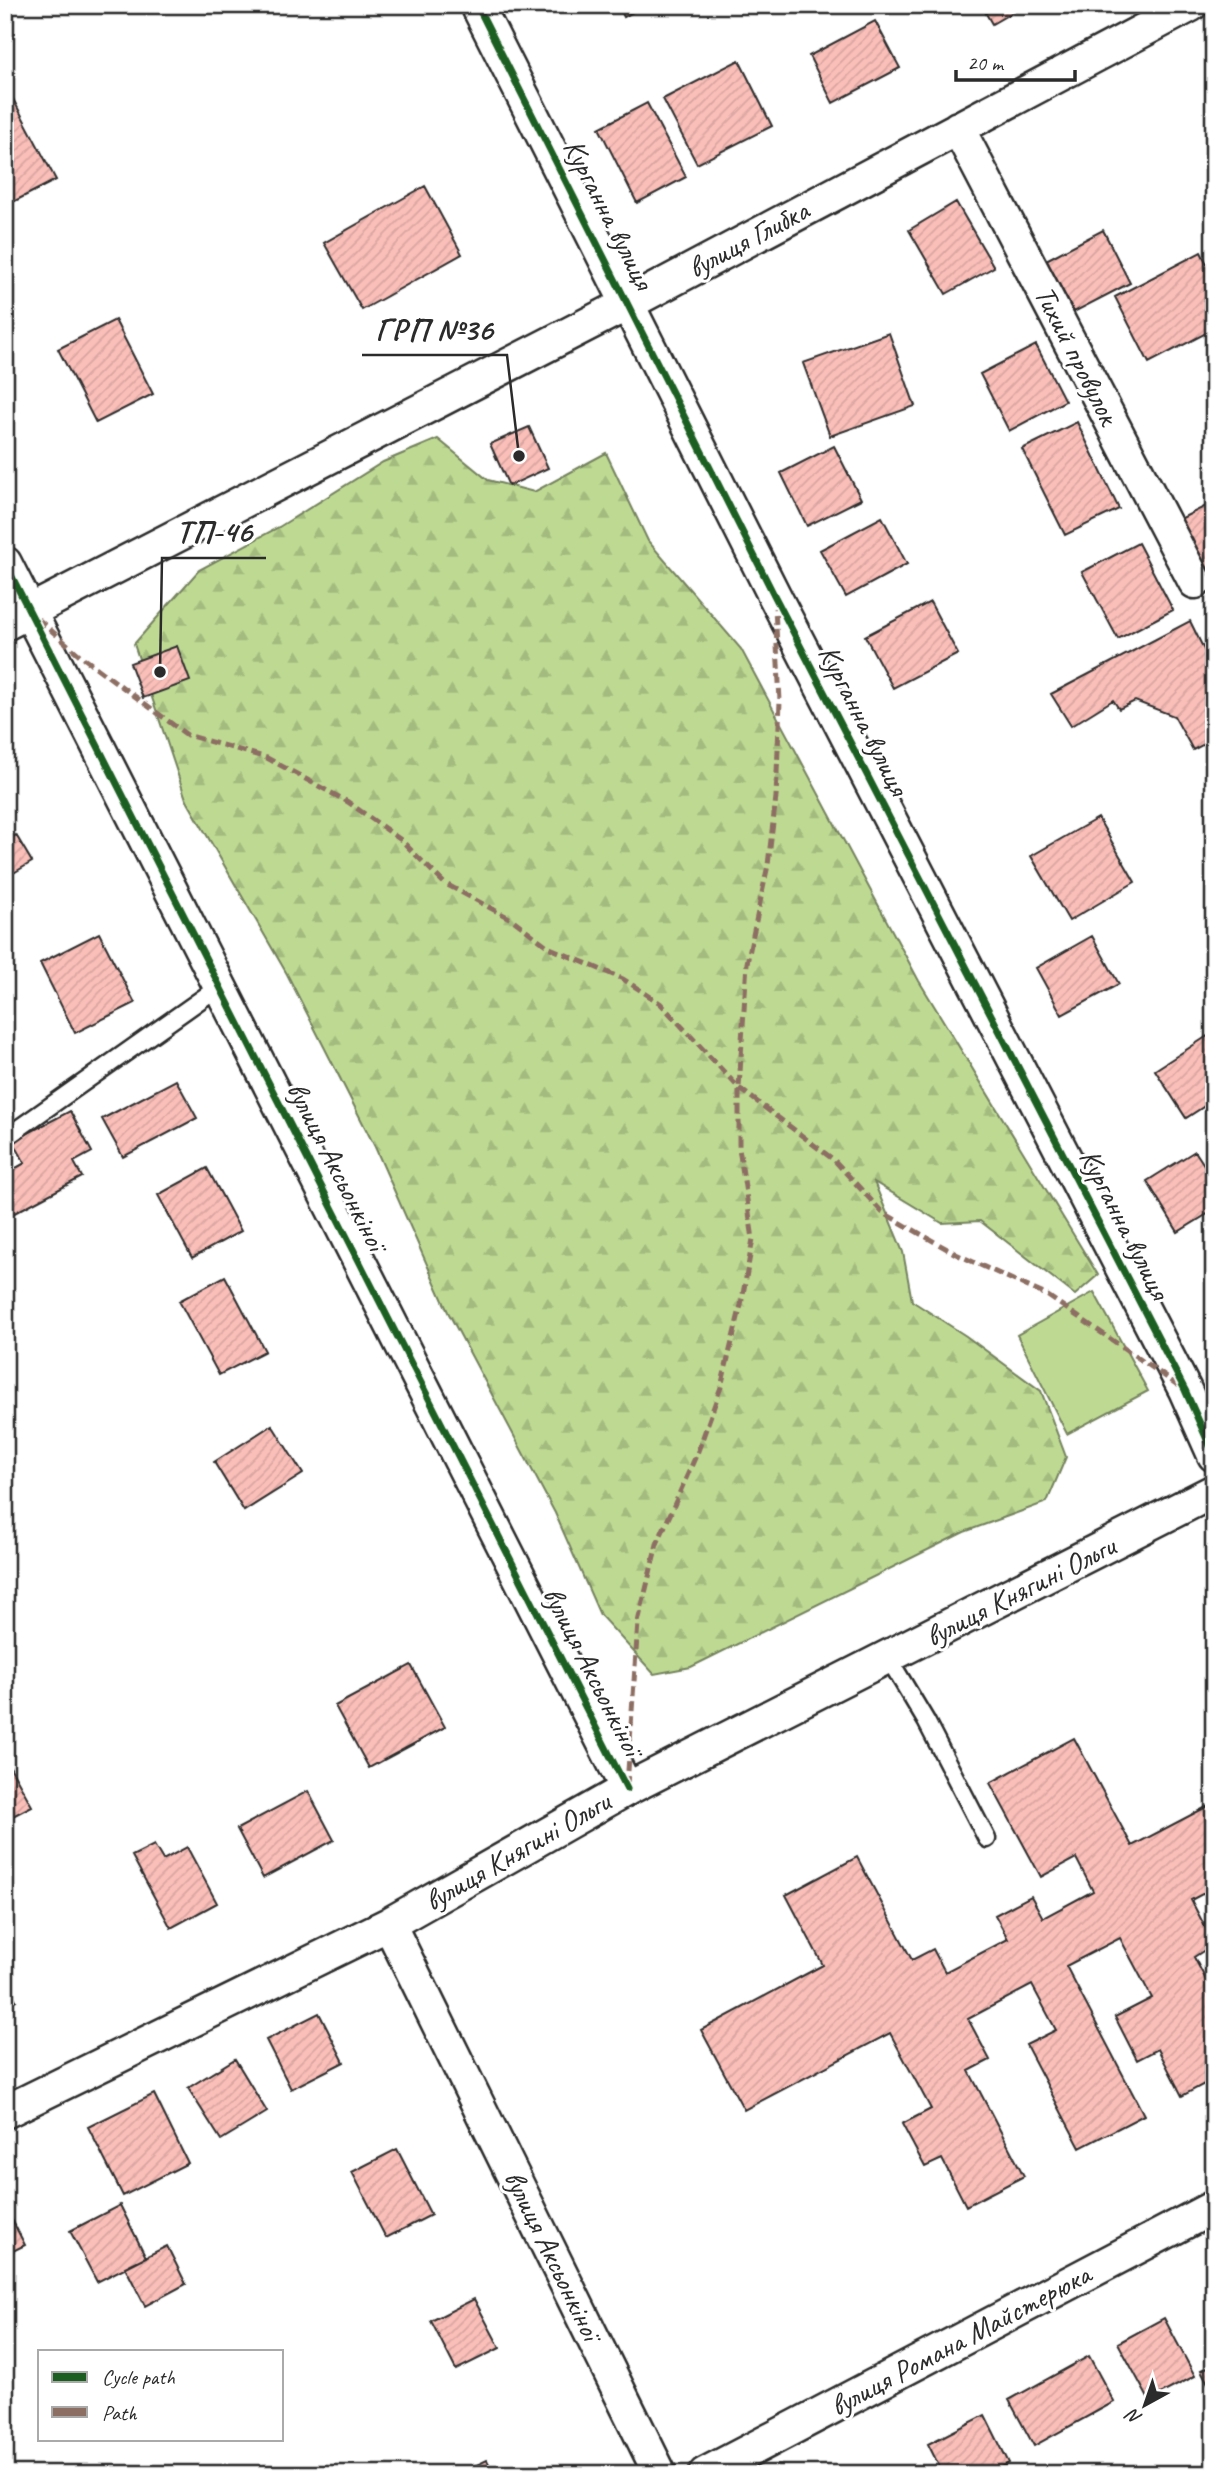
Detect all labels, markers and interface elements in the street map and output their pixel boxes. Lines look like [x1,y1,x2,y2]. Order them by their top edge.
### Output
scale bar [956,38,1076,82]
text: 20 m [967,50,1005,76]
street label: Курганна вулиця [555,132,664,298]
street label: вулиця Глибка [681,190,817,287]
street label: Тихий провулок [1026,279,1129,432]
callout: ГРП №36 [362,302,507,355]
text: ГРП №36 [376,309,494,350]
callout: ТП-46 [162,505,266,558]
text: ТП-46 [176,511,254,552]
street label: Курганна вулиця [810,638,919,804]
street label: вулиця Аксьонкіної [278,1075,398,1262]
street label: Курганна вулиця [1071,1142,1180,1308]
street label: вулиця Княгині Ольги [918,1526,1123,1655]
street label: вулиця Аксьонкіної [534,1580,654,1767]
street label: вулиця Княгині Ольги [417,1781,618,1920]
street label: вулиця Аксьонкіної [495,2164,613,2351]
street label: вулиця Романа Майстерюка [823,2254,1099,2425]
legend [38,2350,284,2440]
text: Cycle path [102,2364,175,2390]
north arrow [1110,2370,1180,2440]
text: Path [102,2400,138,2426]
text: N [1120,2402,1147,2430]

